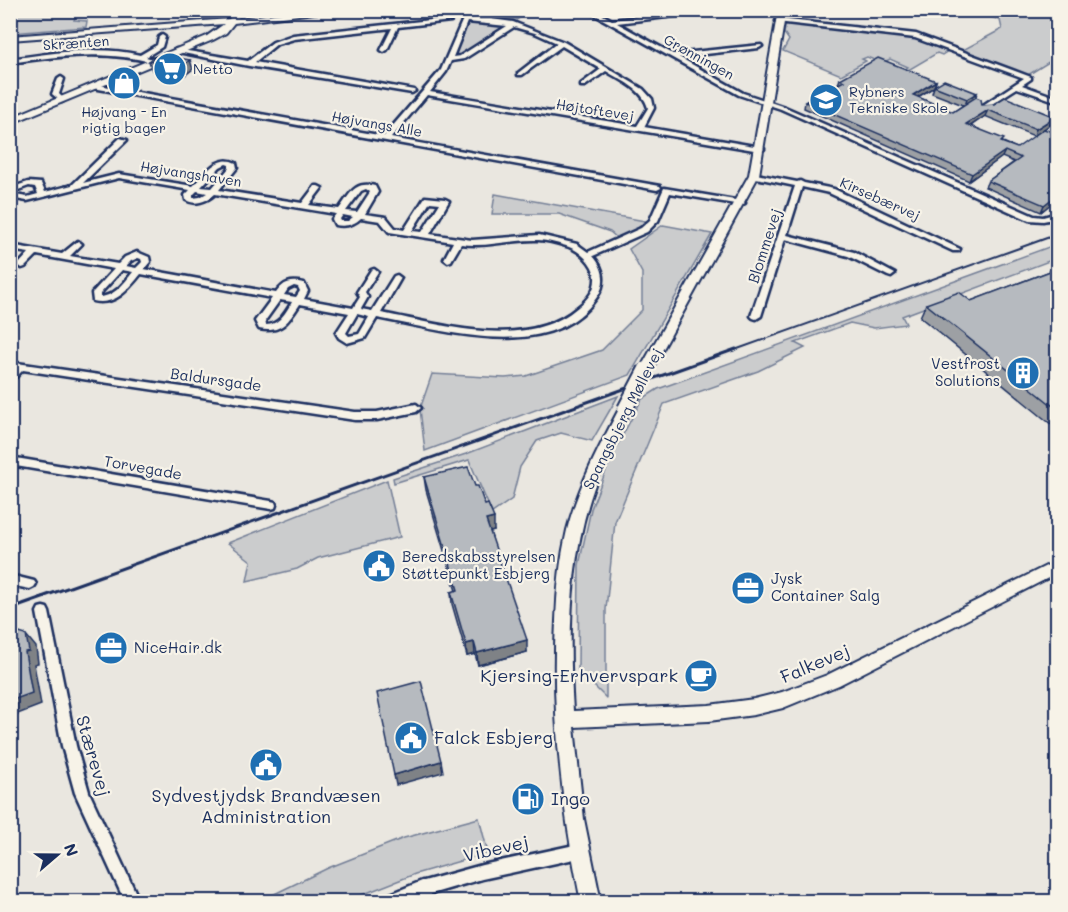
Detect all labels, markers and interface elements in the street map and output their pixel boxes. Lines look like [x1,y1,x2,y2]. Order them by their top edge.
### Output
street label: Grønningen [661,29,738,84]
street label: Skrænten [42,31,110,54]
supermarket icon: Netto [152,51,188,87]
place label: Netto [193,59,233,78]
shop icon: Højvang - En rigtig bager [106,65,142,101]
school or university icon: Rybners Tekniske Skole [808,82,844,118]
place label: Rybners Tekniske Skole [849,82,948,117]
street label: Højtoftevej [555,94,635,125]
place label: Højvang - En rigtig bager [81,102,167,137]
street label: Højvangs Alle [330,106,424,141]
street label: Højvangshaven [139,156,243,191]
street label: Kirsebærvej [837,172,923,225]
street label: Blommevej [743,206,786,286]
street label: Spangsbjerg Møllevej [578,344,666,493]
place label: Vestfrost Solutions [931,353,1000,390]
building icon: Vestfrost Solutions [1005,355,1041,391]
street label: Baldursgade [169,363,263,395]
street label: Torvegade [103,450,184,484]
place label: Beredskabsstyrelsen Støttepunkt Esbjerg [402,546,556,583]
public building icon: Beredskabsstyrelsen Støttepunkt Esbjerg [361,548,397,584]
place label: Jysk Container Salg [771,568,880,605]
office icon: Jysk Container Salg [730,570,766,606]
office icon: NiceHair.dk [93,630,129,666]
place label: NiceHair.dk [134,637,222,657]
street label: Falkevej [776,638,853,688]
cafe icon: Kjersing-Erhvervspark [683,658,719,694]
place label: Kjersing-Erhvervspark [480,663,678,687]
street label: Stærevej [71,713,117,799]
public building icon: Falck Esbjerg [393,720,429,756]
place label: Falck Esbjerg [434,725,553,749]
public building icon: Sydvestjydsk Brandvæsen Administration [248,747,284,783]
fuel station icon: Ingo [510,781,546,817]
place label: Sydvestjydsk Brandvæsen Administration [152,783,380,828]
place label: Ingo [551,786,590,810]
north arrow [27,825,87,885]
street label: Vibevej [461,829,531,867]
text: N [60,840,84,859]

